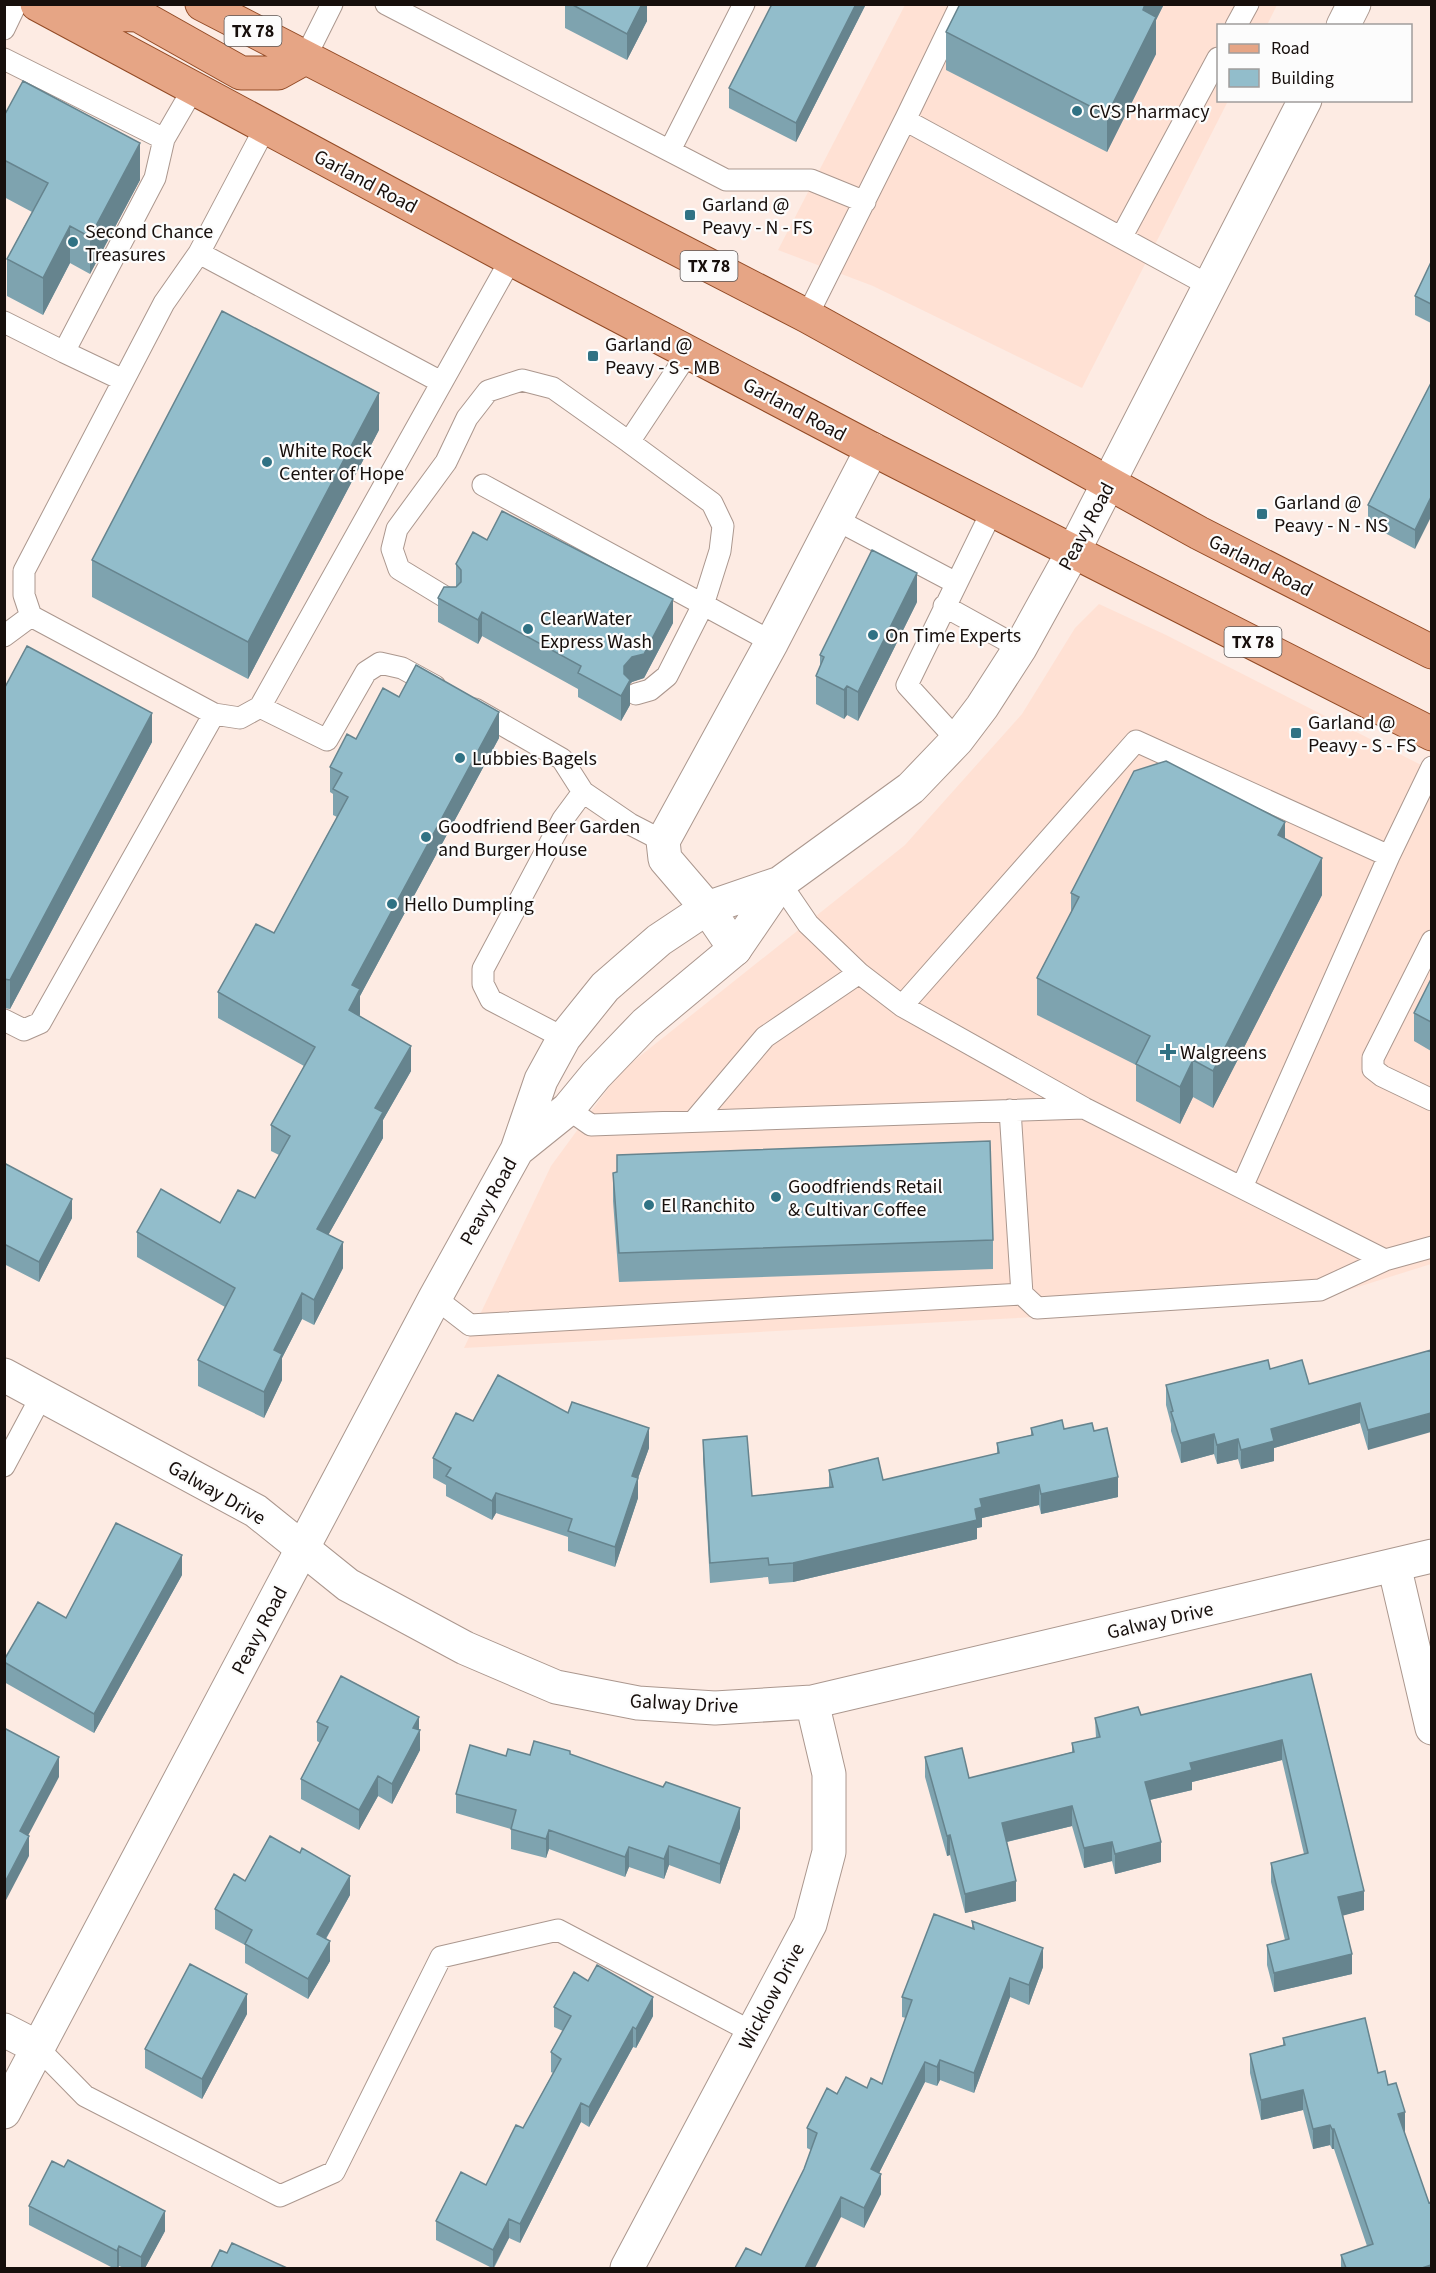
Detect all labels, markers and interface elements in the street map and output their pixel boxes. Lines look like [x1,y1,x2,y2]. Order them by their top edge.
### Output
road number: TX 78 [224,16,282,46]
legend [1217,24,1412,102]
text: Road [1271,36,1310,61]
text: Building [1271,66,1334,91]
place label: CVS Pharmacy [1089,98,1210,126]
marker: CVS Pharmacy [1070,104,1084,118]
street label: Garland Road [309,143,422,221]
place label: Garland @ Peavy - N - FS [702,191,813,242]
marker: Garland @ Peavy - N - FS [683,208,697,222]
place label: Second Chance Treasures [85,218,213,269]
marker: Second Chance Treasures [66,235,80,249]
road number: TX 78 [680,251,738,281]
place label: Garland @ Peavy - S - MB [605,331,720,382]
marker: Garland @ Peavy - S - MB [586,349,600,363]
street label: Garland Road [738,371,851,449]
place label: White Rock Center of Hope [279,437,404,488]
marker: White Rock Center of Hope [260,455,274,469]
street label: Peavy Road [1052,477,1122,576]
place label: Garland @ Peavy - N - NS [1274,489,1388,540]
marker: Garland @ Peavy - N - NS [1255,507,1269,521]
street label: Garland Road [1204,528,1317,604]
place label: ClearWater Express Wash [540,605,652,656]
marker: ClearWater Express Wash [521,622,535,636]
place label: On Time Experts [885,622,1021,650]
road number: TX 78 [1224,627,1282,657]
marker: On Time Experts [866,628,880,642]
place label: Garland @ Peavy - S - FS [1308,709,1417,760]
marker: Garland @ Peavy - S - FS [1289,726,1303,740]
place label: Lubbies Bagels [472,745,597,773]
marker: Lubbies Bagels [453,751,467,765]
place label: Goodfriend Beer Garden and Burger House [438,813,640,864]
marker: Goodfriend Beer Garden and Burger House [419,830,433,844]
place label: Hello Dumpling [404,891,534,919]
marker: Hello Dumpling [385,897,399,911]
place label: Walgreens [1180,1039,1267,1067]
marker: Walgreens [1161,1045,1175,1059]
street label: Peavy Road [453,1153,524,1250]
place label: Goodfriends Retail & Cultivar Coffee [788,1173,943,1224]
marker: Goodfriends Retail & Cultivar Coffee [769,1190,783,1204]
place label: El Ranchito [661,1192,755,1220]
marker: El Ranchito [642,1198,656,1212]
street label: Galway Drive [163,1454,271,1532]
street label: Peavy Road [225,1581,295,1680]
street label: Galway Drive [1104,1595,1216,1647]
street label: Galway Drive [629,1687,739,1721]
street label: Wicklow Drive [732,1938,812,2055]

